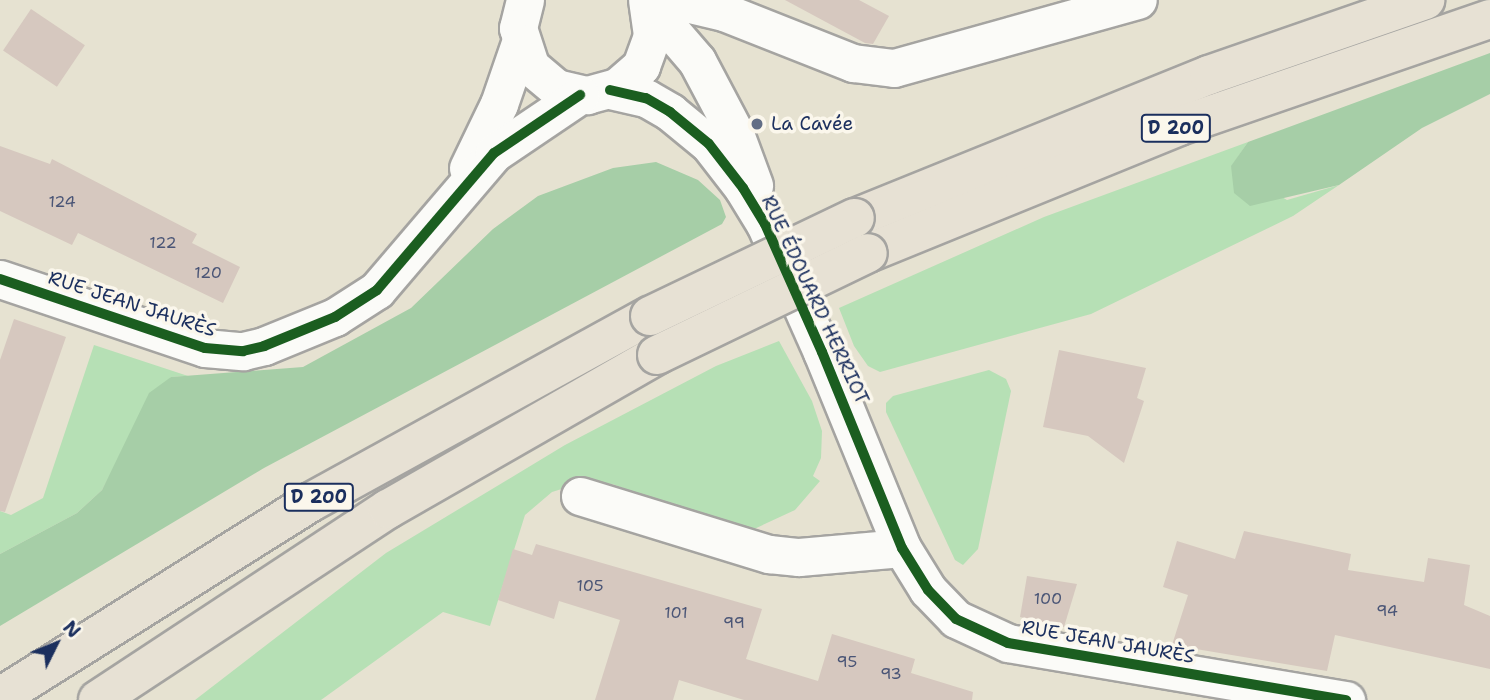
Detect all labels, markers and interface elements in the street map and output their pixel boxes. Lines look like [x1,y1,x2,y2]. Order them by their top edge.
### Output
place label: La Cavée [771,113,853,135]
road number: D 200 [1139,113,1213,142]
marker: La Cavée [749,116,765,132]
house number: 124 [48,192,76,212]
street label: RUE ÉDOUARD HERRIOT [757,192,873,408]
house number: 122 [149,233,177,253]
house number: 120 [194,263,222,283]
street label: RUE JEAN JAURÈS [45,266,219,342]
road number: D 200 [282,482,356,512]
house number: 105 [576,576,604,596]
house number: 100 [1034,589,1062,609]
house number: 94 [1376,601,1398,621]
house number: 101 [664,603,688,623]
north arrow [21,609,91,679]
house number: 99 [723,613,745,633]
text: N [57,615,86,643]
street label: RUE JEAN JAURÈS [1020,616,1196,668]
house number: 95 [837,652,857,672]
house number: 93 [880,664,902,684]

